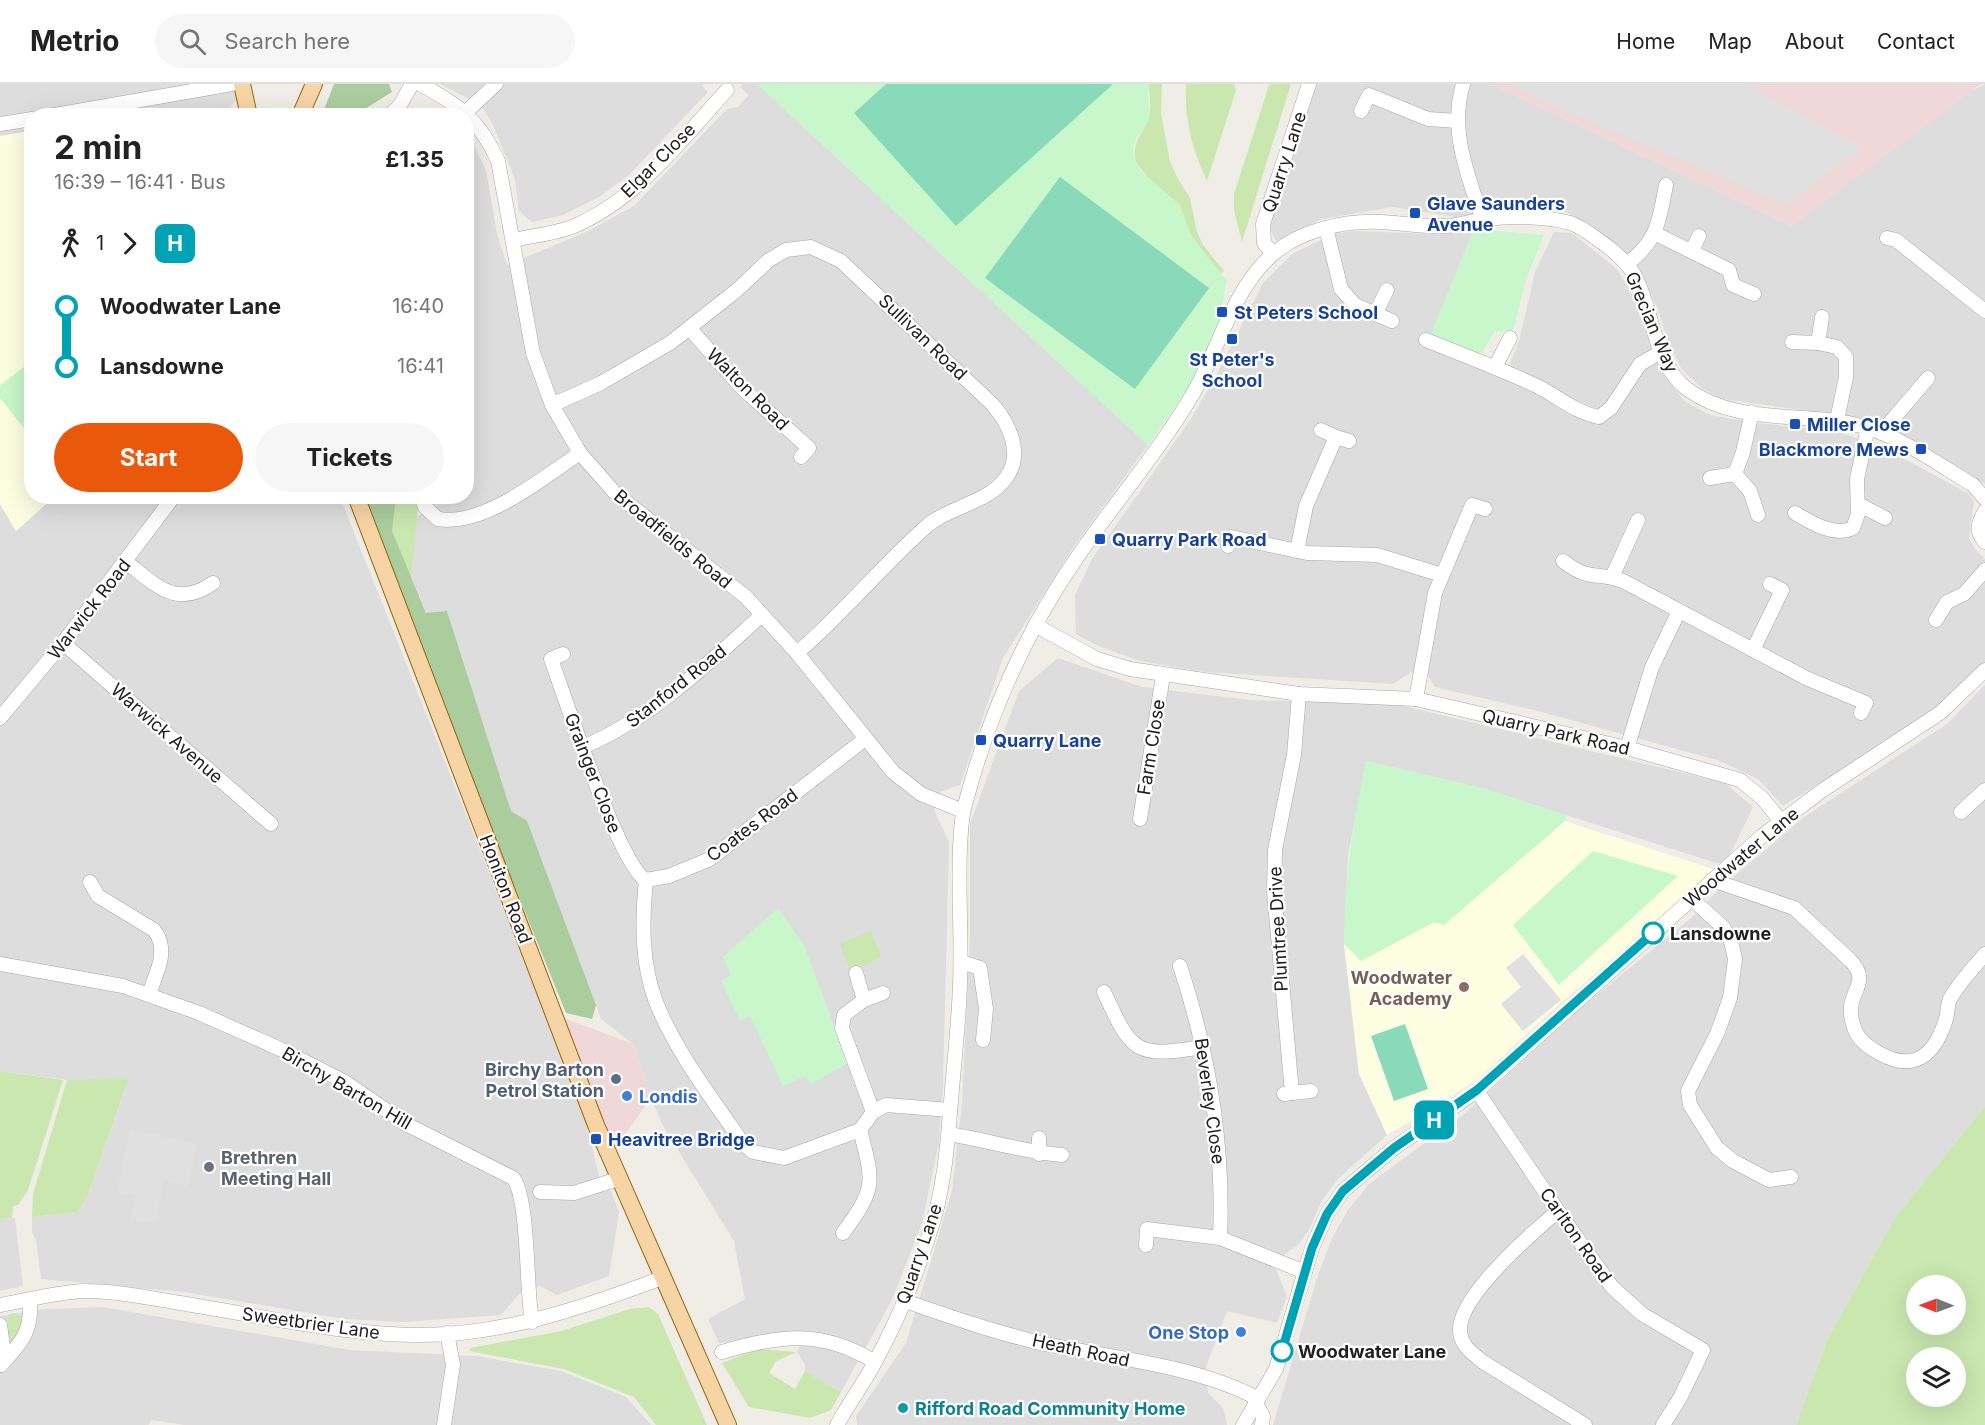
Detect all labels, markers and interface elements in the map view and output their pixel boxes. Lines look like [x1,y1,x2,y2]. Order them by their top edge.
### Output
search box [155,14,575,68]
text: Metrio [30,24,119,58]
icon: search [176,25,209,58]
text: Search here [224,28,350,54]
text: Home [1616,29,1675,54]
text: Map [1708,29,1752,54]
text: About [1785,29,1844,54]
text: Contact [1877,29,1955,54]
street label: Quarry Lane [1258,109,1310,215]
street label: Elgar Close [616,118,700,202]
text: 2 min [54,127,142,167]
text: £1.35 [385,146,444,172]
text: 16:39 – 16:41 · Bus [54,170,226,194]
place label: Glave Saunders Avenue [1427,193,1565,235]
marker: Glave Saunders Avenue [1408,206,1422,220]
icon: walk [54,227,87,260]
icon: forward [113,227,146,260]
text: 1 [96,231,104,255]
text: H [167,231,183,256]
street label: Grecian Way [1621,268,1683,376]
street label: Sullivan Road [875,290,971,384]
text: Woodwater Lane [100,293,281,319]
text: 16:40 [392,294,444,318]
place label: St Peters School [1234,302,1378,323]
marker: St Peters School [1215,305,1229,319]
marker: St Peter's School [1225,332,1239,346]
street label: Walton Road [703,344,793,434]
place label: St Peter's School [1189,349,1275,391]
text: Lansdowne [100,353,224,379]
text: 16:41 [397,354,444,378]
place label: Miller Close [1807,414,1911,435]
marker: Miller Close [1788,417,1802,431]
button: Start [54,423,243,492]
button: Tickets [255,423,444,492]
place label: Blackmore Mews [1759,439,1909,460]
marker: Blackmore Mews [1914,442,1928,456]
street label: Broadfields Road [610,485,736,593]
place label: Quarry Park Road [1112,529,1267,550]
marker: Quarry Park Road [1093,532,1107,546]
street label: Warwick Road [43,555,135,663]
street label: Stanford Road [622,640,730,732]
street label: Warwick Avenue [107,679,227,787]
street label: Farm Close [1133,698,1169,796]
street label: Quarry Park Road [1480,705,1632,759]
street label: Grainger Close [560,710,626,836]
place label: Quarry Lane [993,730,1102,751]
marker: Quarry Lane [974,733,988,747]
street label: Coates Road [702,784,802,866]
street label: Woodwater Lane [1679,803,1803,911]
street label: Honiton Road [476,832,536,946]
street label: Plumtree Drive [1264,866,1292,992]
marker: Lansdowne [1642,922,1664,944]
place label: Lansdowne [1670,923,1772,944]
place label: Woodwater Academy [1351,967,1452,1009]
marker: Woodwater Academy [1457,980,1471,994]
street label: Beverley Close [1191,1037,1229,1165]
street label: Birchy Barton Hill [279,1042,415,1134]
place label: Birchy Barton Petrol Station [485,1059,604,1101]
marker: Birchy Barton Petrol Station [609,1072,623,1086]
place label: Londis [639,1086,698,1107]
marker: Londis [620,1089,634,1103]
line badge: H [1414,1100,1454,1140]
text: H [1426,1108,1442,1133]
place label: Heavitree Bridge [608,1129,755,1150]
marker: Heavitree Bridge [589,1132,603,1146]
place label: Brethren Meeting Hall [221,1147,331,1189]
marker: Brethren Meeting Hall [202,1160,216,1174]
street label: Carlton Road [1536,1184,1616,1286]
street label: Quarry Lane [892,1201,946,1307]
north arrow [1906,1275,1966,1335]
map controls [1906,1275,1966,1407]
street label: Sweetbrier Lane [241,1303,381,1343]
place label: One Stop [1148,1322,1229,1343]
marker: One Stop [1234,1325,1248,1339]
street label: Heath Road [1030,1329,1132,1371]
marker: Woodwater Lane [1271,1340,1293,1362]
place label: Woodwater Lane [1298,1341,1446,1362]
button: layers [1906,1347,1966,1407]
place label: Rifford Road Community Home [915,1398,1186,1419]
marker: Rifford Road Community Home [896,1401,910,1415]

